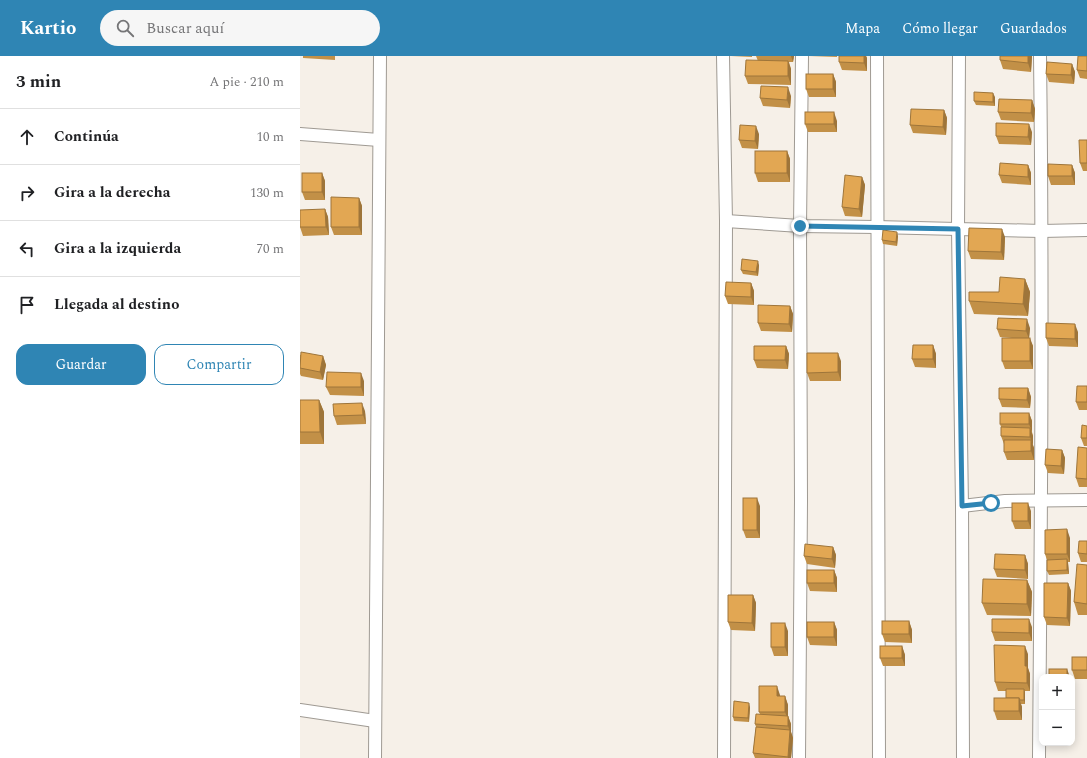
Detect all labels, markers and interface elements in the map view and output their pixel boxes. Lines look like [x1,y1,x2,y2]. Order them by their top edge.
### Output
search box [100,10,380,46]
text: Kartio [20,14,76,43]
icon: search [114,17,136,39]
text: Buscar aquí [146,17,224,40]
text: Mapa [845,18,880,39]
text: Cómo llegar [902,18,978,39]
text: Guardados [1000,18,1067,39]
text: 3 min [16,69,61,95]
text: A pie · 210 m [210,72,284,92]
text: Continúa [54,125,119,148]
icon: ahead [16,126,38,148]
text: 10 m [257,127,284,147]
text: Gira a la derecha [54,181,170,204]
icon: right [16,182,38,204]
text: 130 m [250,183,284,203]
route end [791,217,809,235]
text: Gira a la izquierda [54,237,181,260]
icon: left [16,238,38,260]
text: 70 m [257,239,284,259]
text: Llegada al destino [54,293,179,316]
icon: arrive [16,294,38,316]
button: Guardar [16,344,146,385]
button: Compartir [154,344,284,385]
route start [982,494,1000,512]
map controls [1039,674,1075,746]
button: + [1039,674,1075,710]
button: − [1039,710,1075,746]

